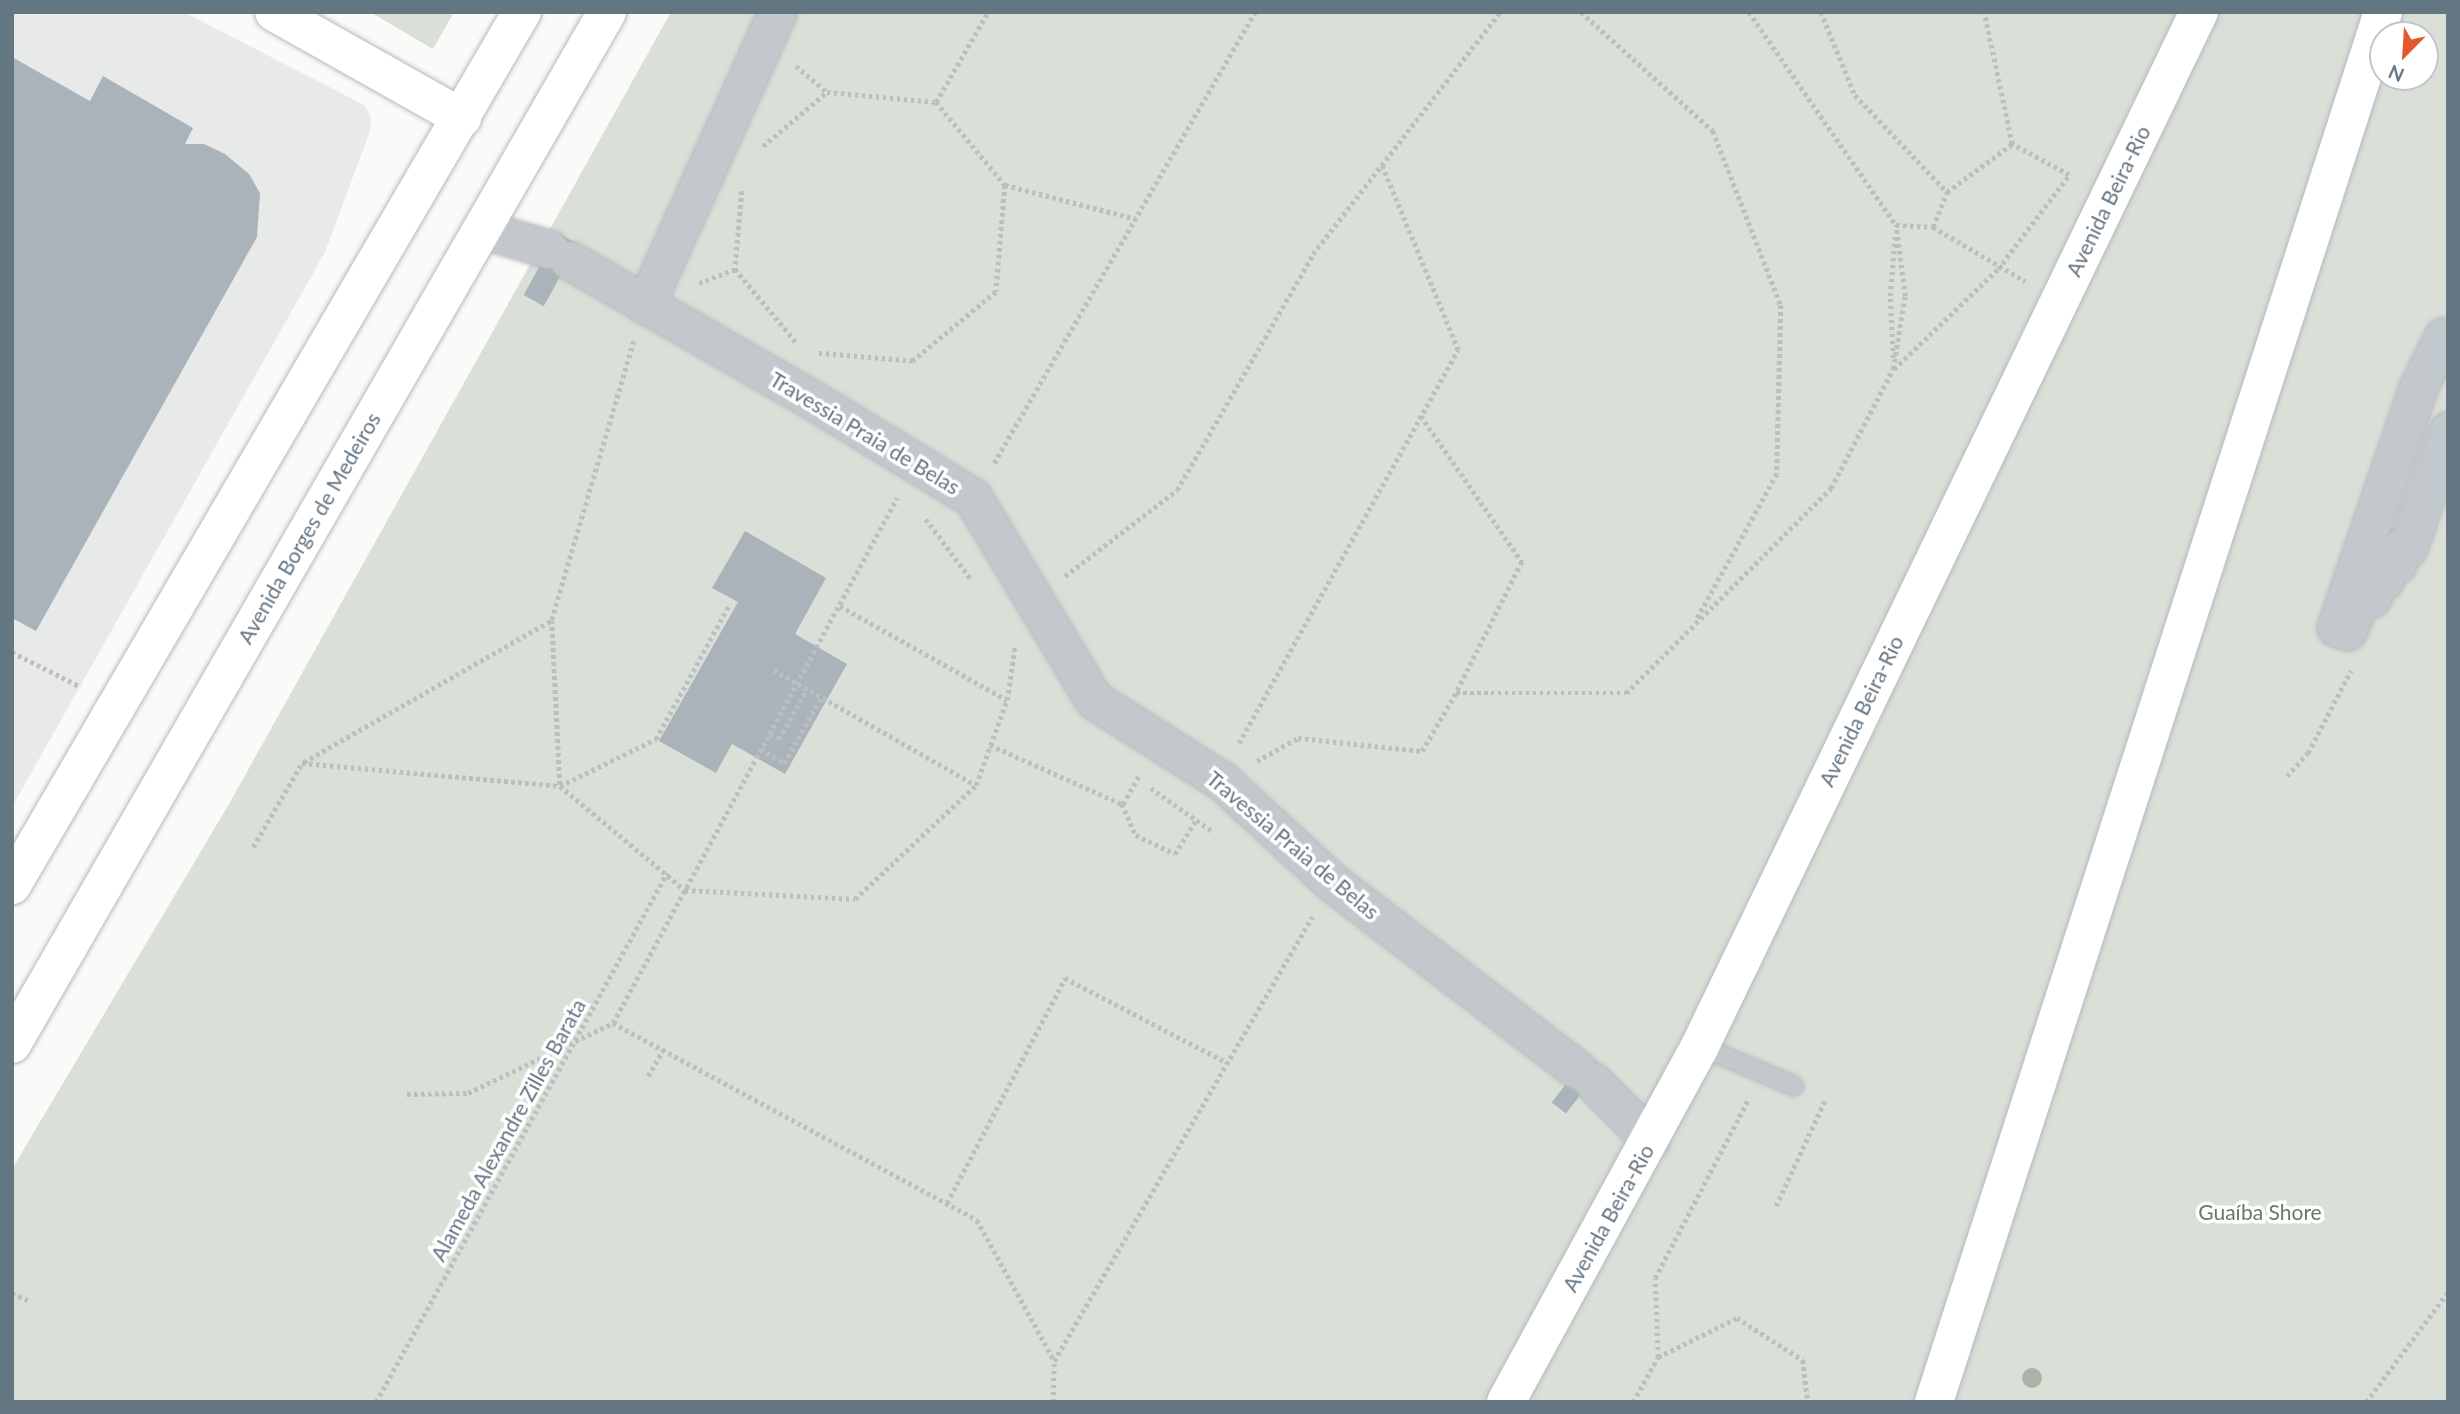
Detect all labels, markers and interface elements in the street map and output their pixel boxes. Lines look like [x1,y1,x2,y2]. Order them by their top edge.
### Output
north arrow [2369,21,2439,91]
text: N [2385,60,2407,87]
street label: Avenida Beira-Rio [2061,122,2155,280]
street label: Travessia Praia de Belas [766,366,964,500]
street label: Avenida Borges de Medeiros [232,408,386,648]
street label: Avenida Beira-Rio [1814,632,1908,790]
street label: Travessia Praia de Belas [1202,766,1384,924]
street label: Alameda Alexandre Zilles Barata [425,994,591,1266]
street label: Avenida Beira-Rio [1557,1140,1659,1296]
park label: Guaíba Shore [2198,1199,2322,1225]

